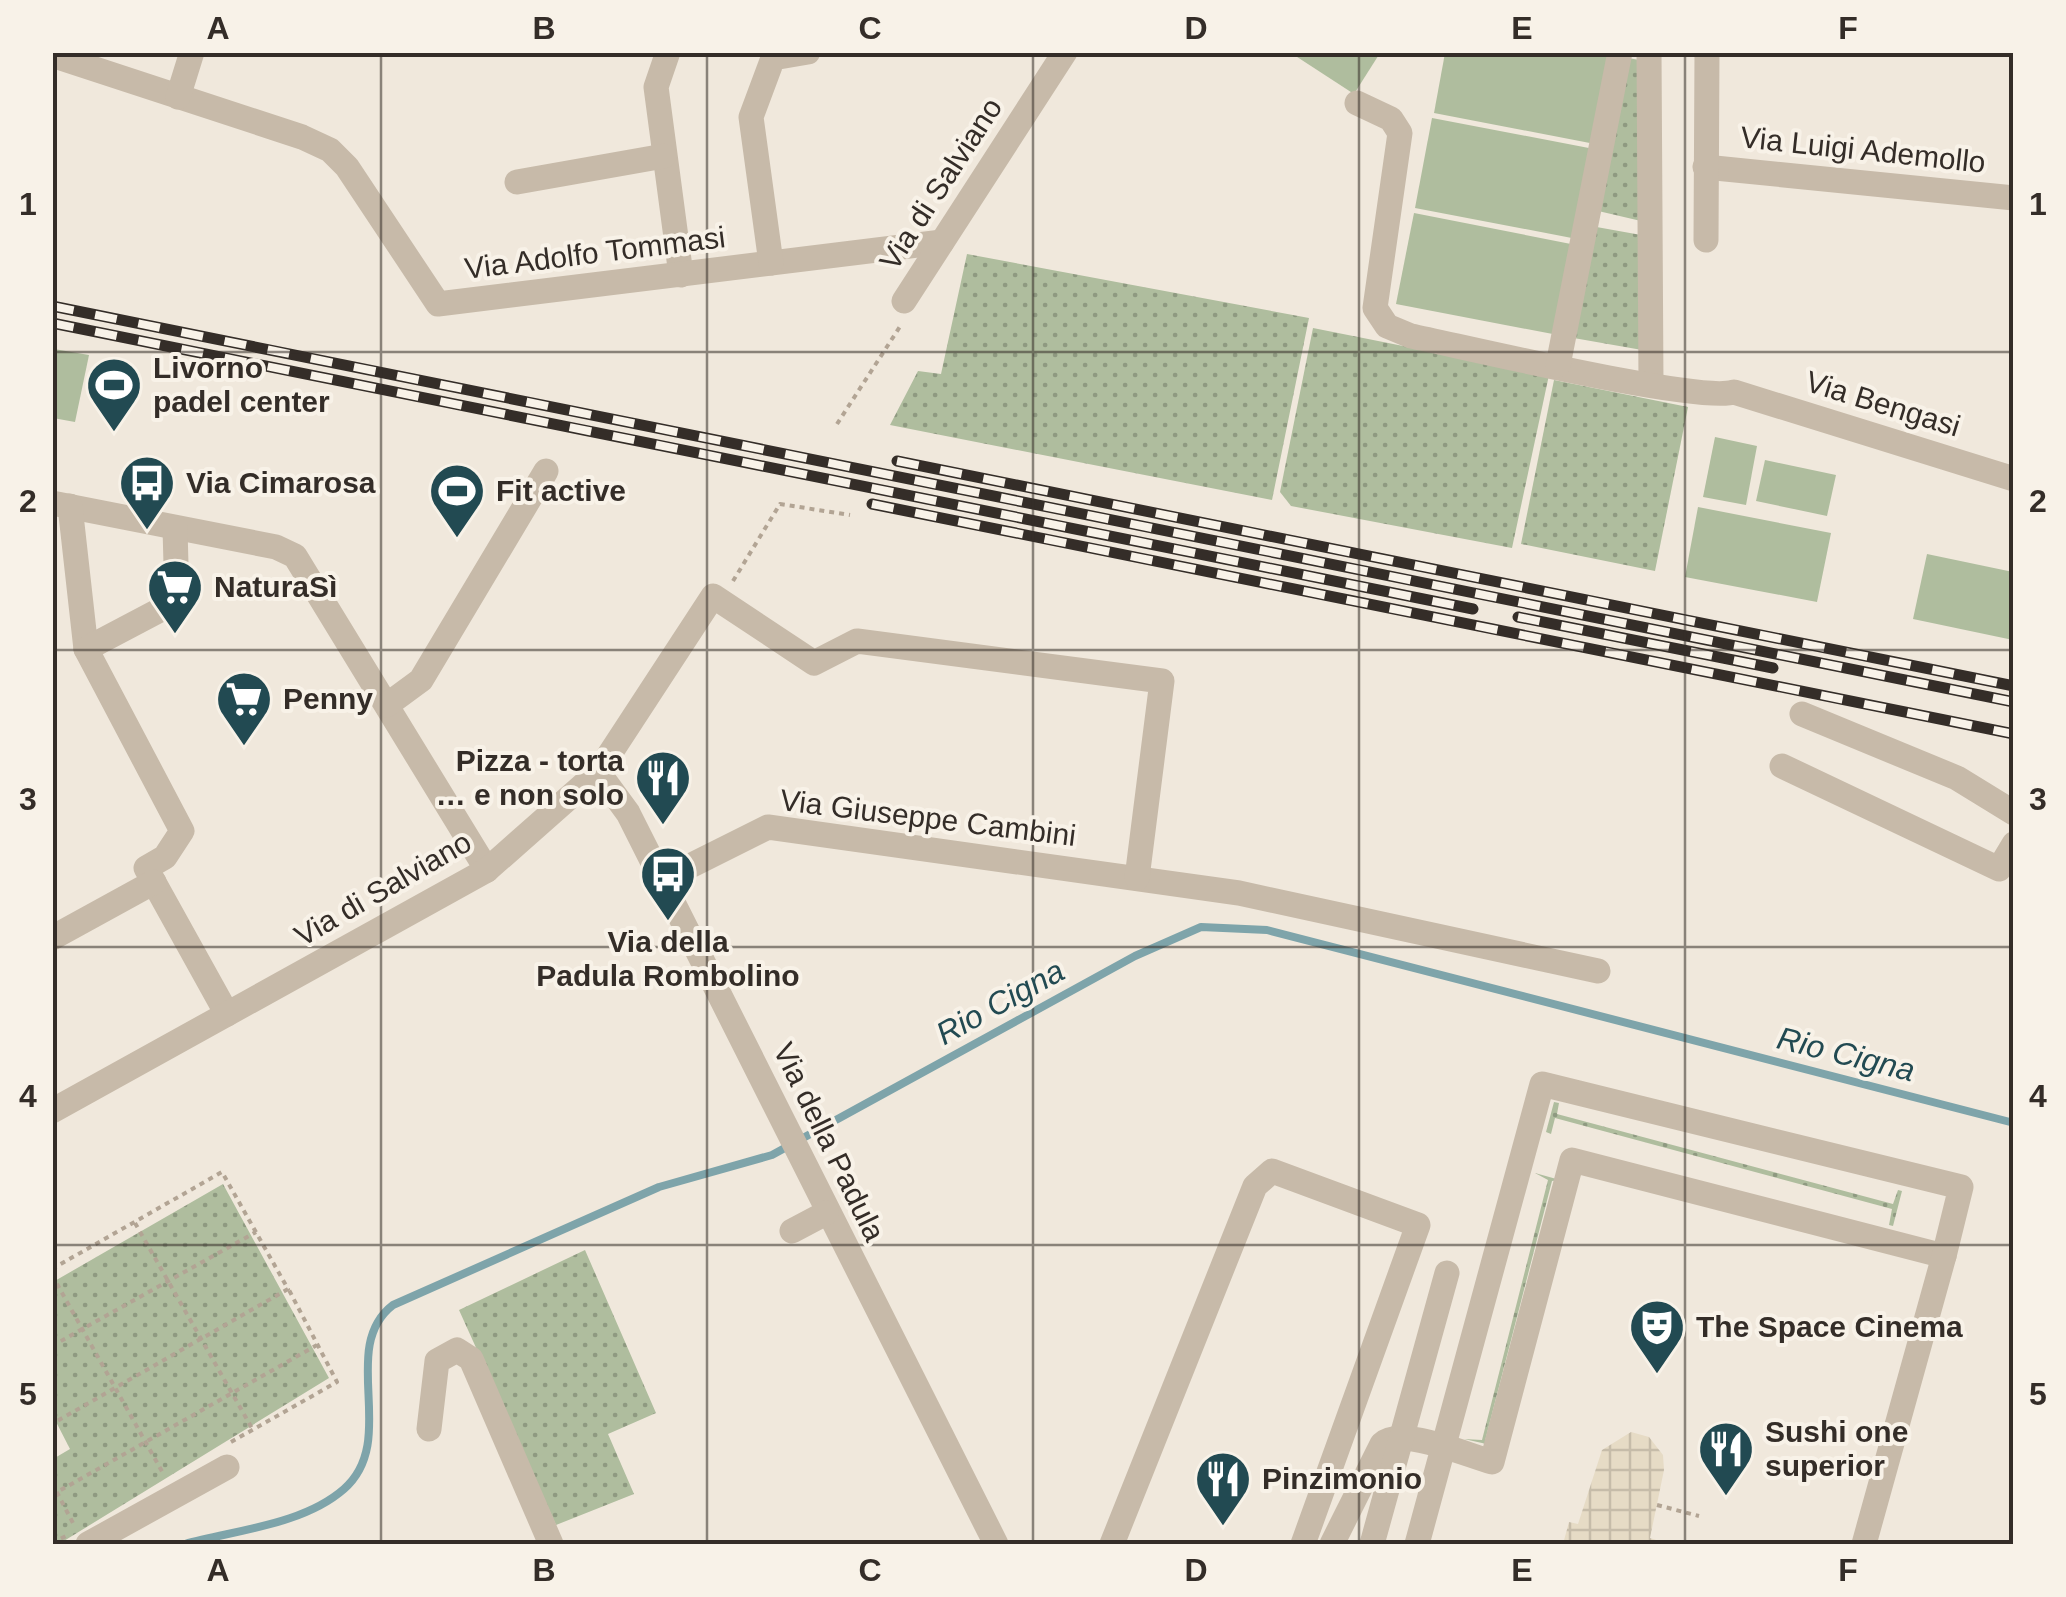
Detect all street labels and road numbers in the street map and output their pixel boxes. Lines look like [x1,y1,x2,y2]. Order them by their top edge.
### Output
street label: Via di Salviano [873,92,1008,276]
street label: Via Luigi Ademollo [1739,120,1987,179]
street label: Via Adolfo Tommasi [463,220,727,285]
street label: Via Bengasi [1802,364,1964,443]
street label: Via Giuseppe Cambini [778,783,1078,852]
street label: Via di Salviano [289,825,477,952]
street label: Via della Padula [767,1037,892,1246]

